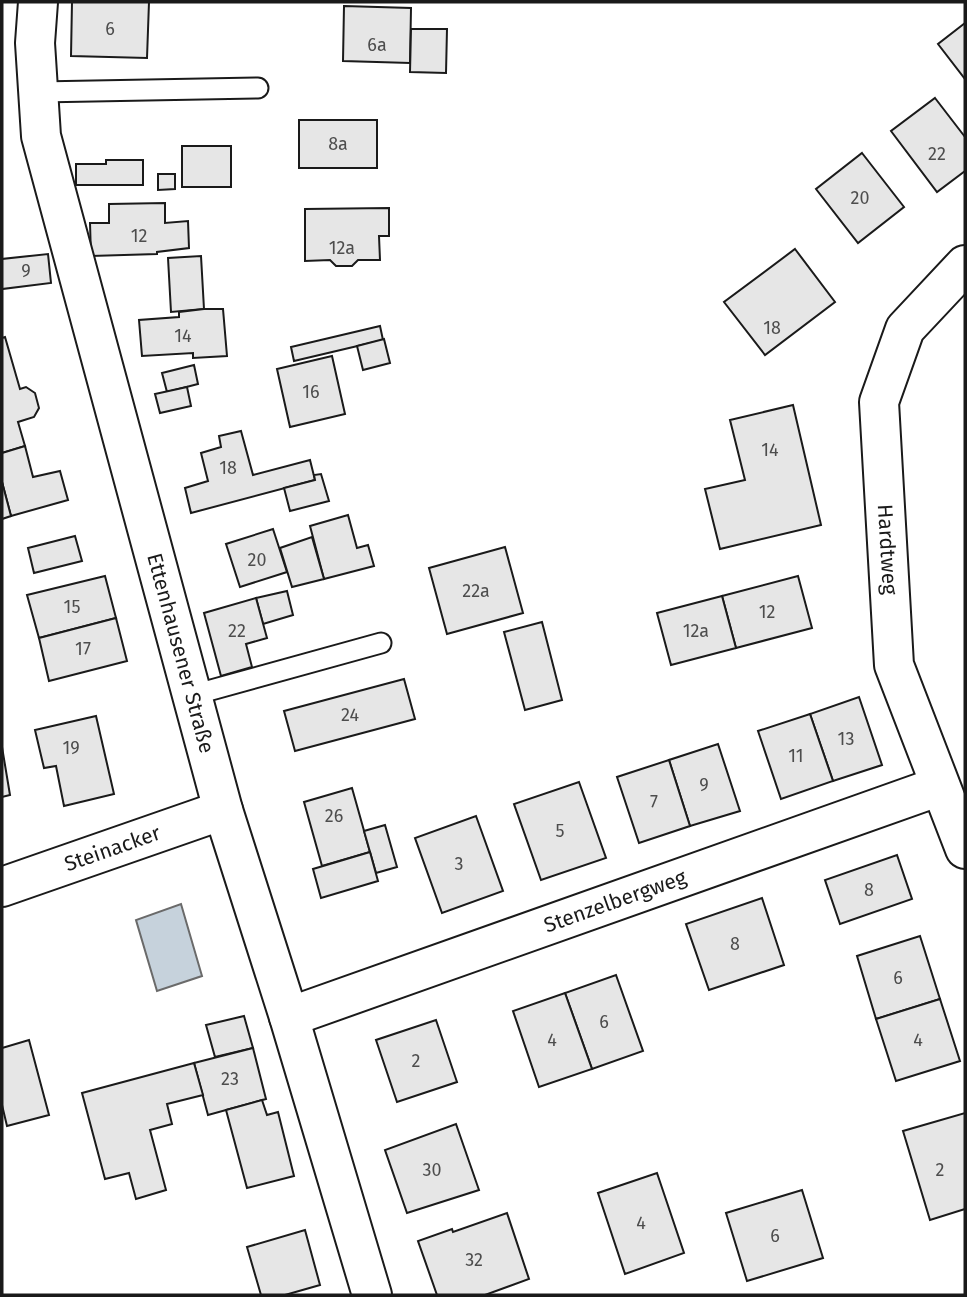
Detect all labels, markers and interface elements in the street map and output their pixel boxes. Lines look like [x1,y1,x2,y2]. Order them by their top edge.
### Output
house number: 6 [105,18,115,40]
house number: 6a [367,34,387,56]
house number: 8a [328,133,348,155]
house number: 22 [928,143,946,165]
house number: 20 [851,187,869,209]
house number: 12 [131,225,147,247]
house number: 12a [329,237,355,259]
house number: 9 [21,260,31,282]
house number: 18 [763,317,781,339]
house number: 14 [174,325,192,347]
house number: 16 [302,381,320,403]
house number: 14 [761,439,779,461]
house number: 18 [219,457,237,479]
street label: Hardtweg [872,503,903,596]
house number: 20 [248,549,266,571]
street label: Ettenhausener Straße [141,550,220,756]
house number: 22a [462,580,490,602]
house number: 15 [64,596,80,618]
house number: 12 [759,601,775,623]
house number: 22 [228,620,246,642]
house number: 12a [683,620,709,642]
house number: 17 [75,638,91,660]
house number: 24 [341,704,359,726]
house number: 13 [838,728,854,750]
house number: 19 [62,737,80,759]
house number: 11 [788,745,804,767]
house number: 9 [699,774,709,796]
house number: 7 [650,791,658,813]
house number: 26 [325,805,343,827]
street label: Steinacker [61,820,164,877]
house number: 5 [555,820,565,842]
house number: 3 [455,853,463,875]
street label: Stenzelbergweg [540,864,690,938]
house number: 8 [864,879,874,901]
house number: 8 [730,933,740,955]
house number: 6 [893,967,903,989]
house number: 6 [599,1011,609,1033]
house number: 4 [547,1029,557,1051]
house number: 4 [913,1029,923,1051]
house number: 2 [412,1050,421,1072]
house number: 23 [221,1068,239,1090]
house number: 30 [422,1159,442,1181]
house number: 2 [936,1159,945,1181]
house number: 4 [636,1212,646,1234]
house number: 6 [770,1225,780,1247]
house number: 32 [465,1249,483,1271]

